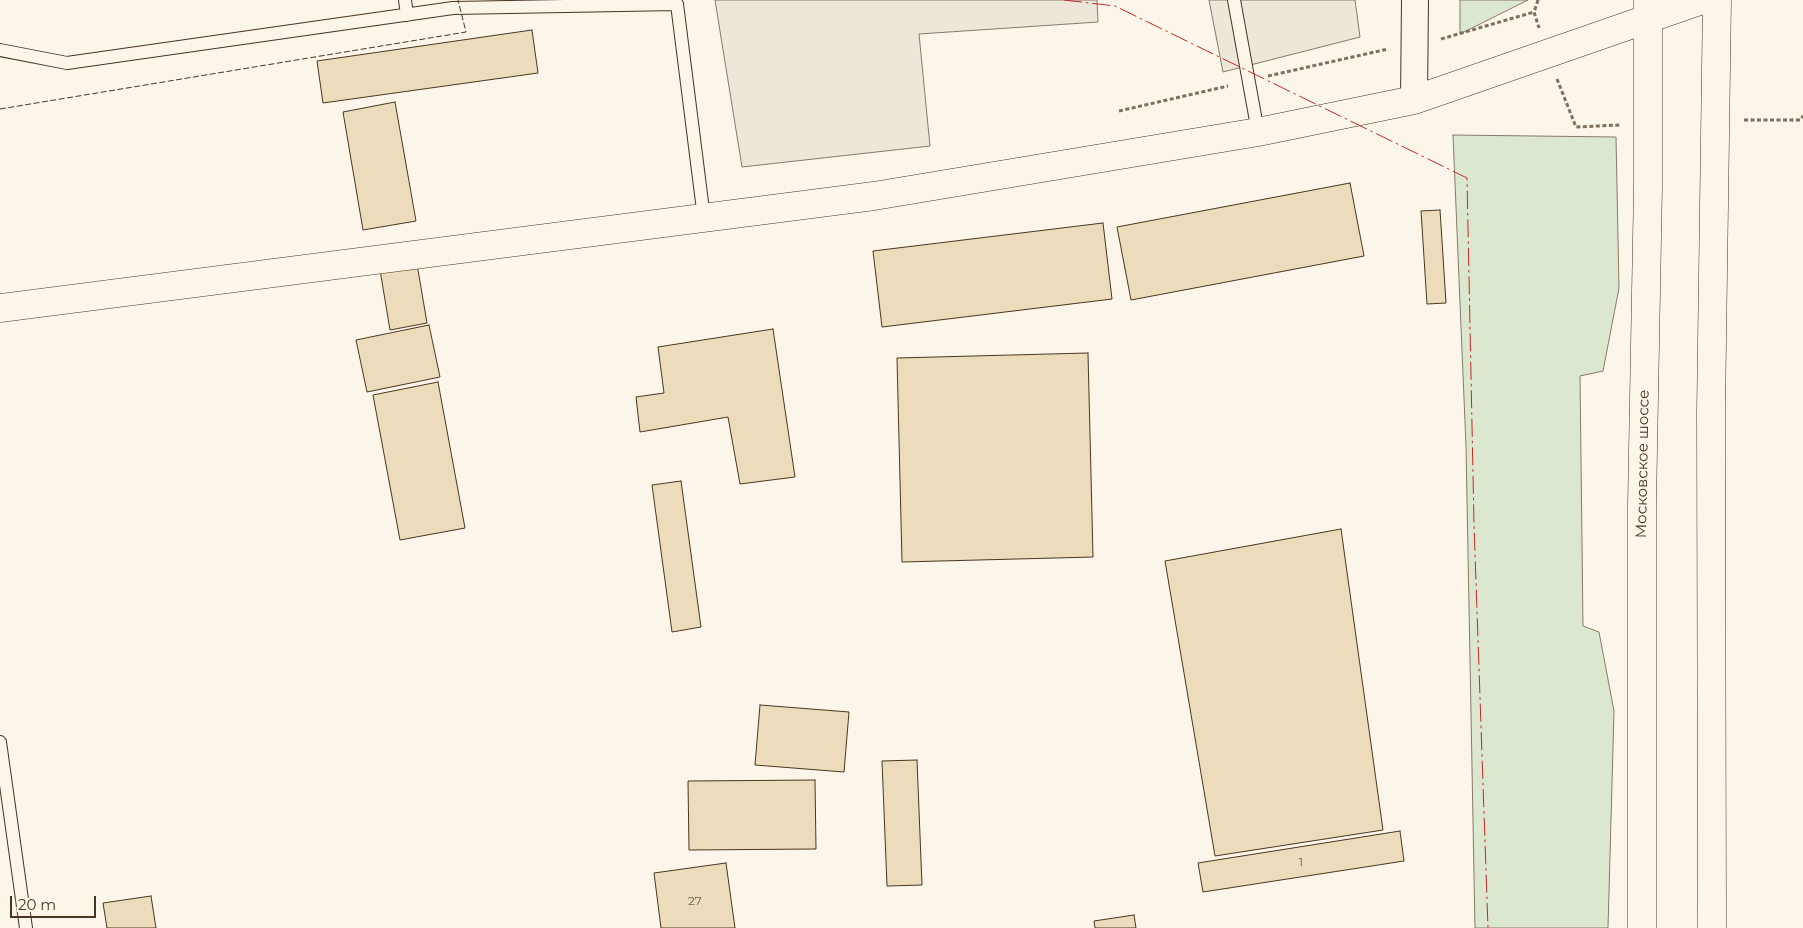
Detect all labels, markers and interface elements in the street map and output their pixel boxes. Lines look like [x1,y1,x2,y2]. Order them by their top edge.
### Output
street label: Московское шоссе [1633,390,1653,538]
house number: 1 [1299,855,1303,869]
scale bar [12,886,99,918]
house number: 27 [688,894,702,908]
text: 20 m [18,895,56,914]

